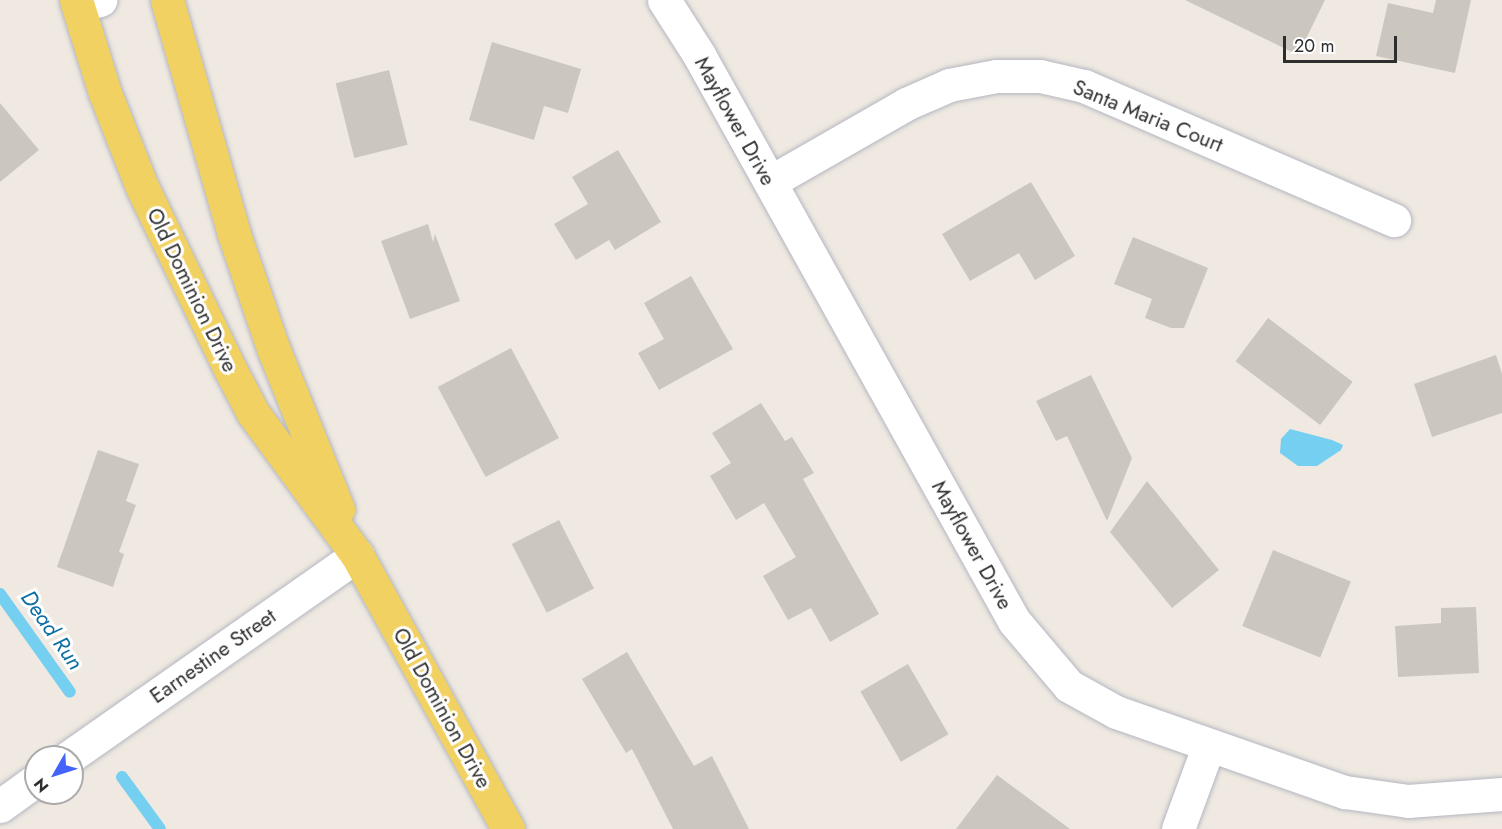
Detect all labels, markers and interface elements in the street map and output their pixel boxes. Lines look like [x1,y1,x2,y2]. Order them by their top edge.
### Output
scale bar [1286,24,1400,62]
text: 20 m [1294,33,1334,59]
street label: Mayflower Drive [689,52,781,190]
street label: Santa Maria Court [1069,74,1227,158]
street label: Old Dominion Drive [141,204,243,376]
street label: Mayflower Drive [926,476,1018,614]
water label: Dead Run [15,585,89,675]
street label: Earnestine Street [145,603,281,709]
street label: Old Dominion Drive [388,624,496,792]
north arrow [24,745,84,805]
text: N [28,773,54,798]

